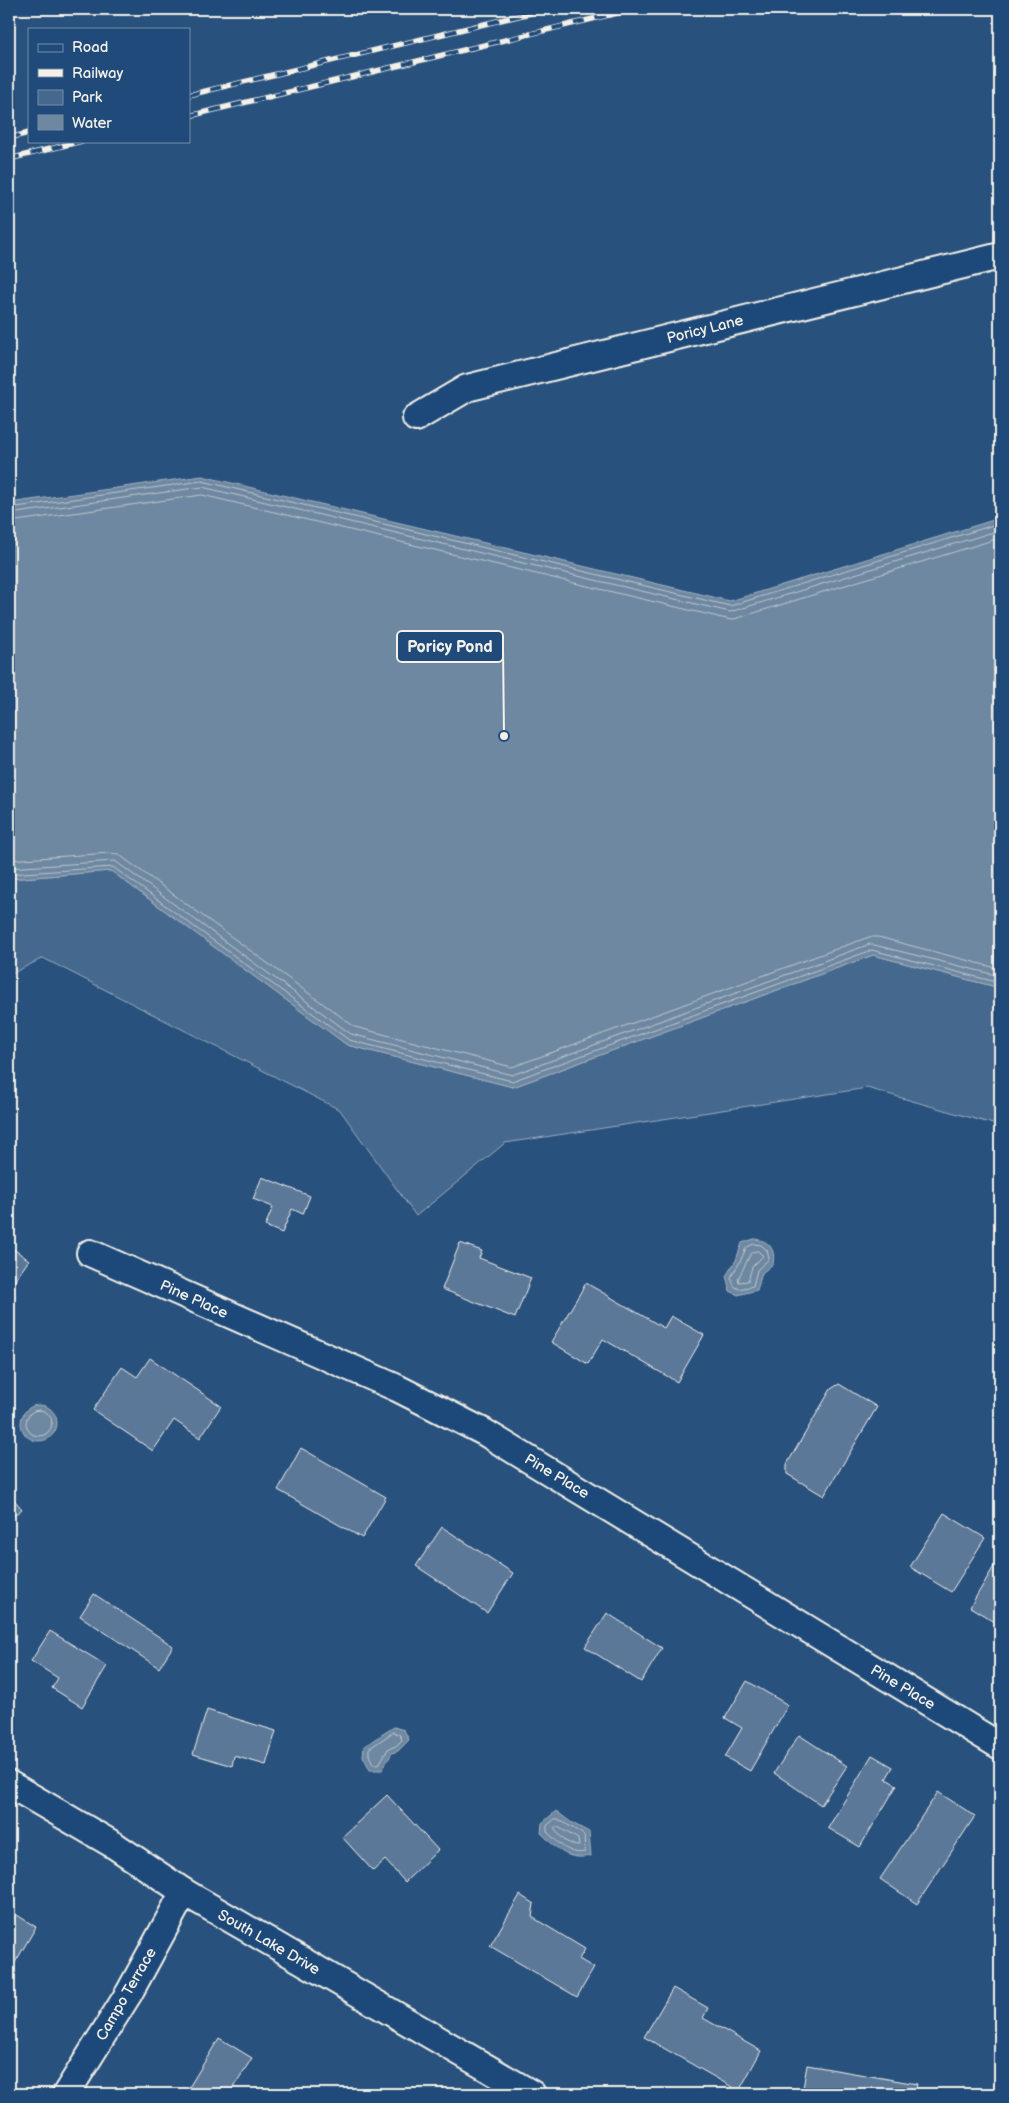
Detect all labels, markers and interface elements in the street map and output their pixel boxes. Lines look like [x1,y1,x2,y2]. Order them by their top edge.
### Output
legend [28,28,190,142]
text: Road [72,38,108,57]
text: Railway [72,64,123,83]
text: Park [72,88,103,107]
text: Water [72,114,112,133]
street label: Poricy Lane [665,311,745,348]
callout: Poricy Pond [397,631,503,662]
text: Poricy Pond [407,638,493,657]
street label: Pine Place [157,1276,231,1323]
street label: Pine Place [521,1450,593,1503]
street label: Pine Place [867,1661,939,1714]
street label: South Lake Drive [214,1906,323,1979]
street label: Campo Terrace [92,1944,161,2044]

